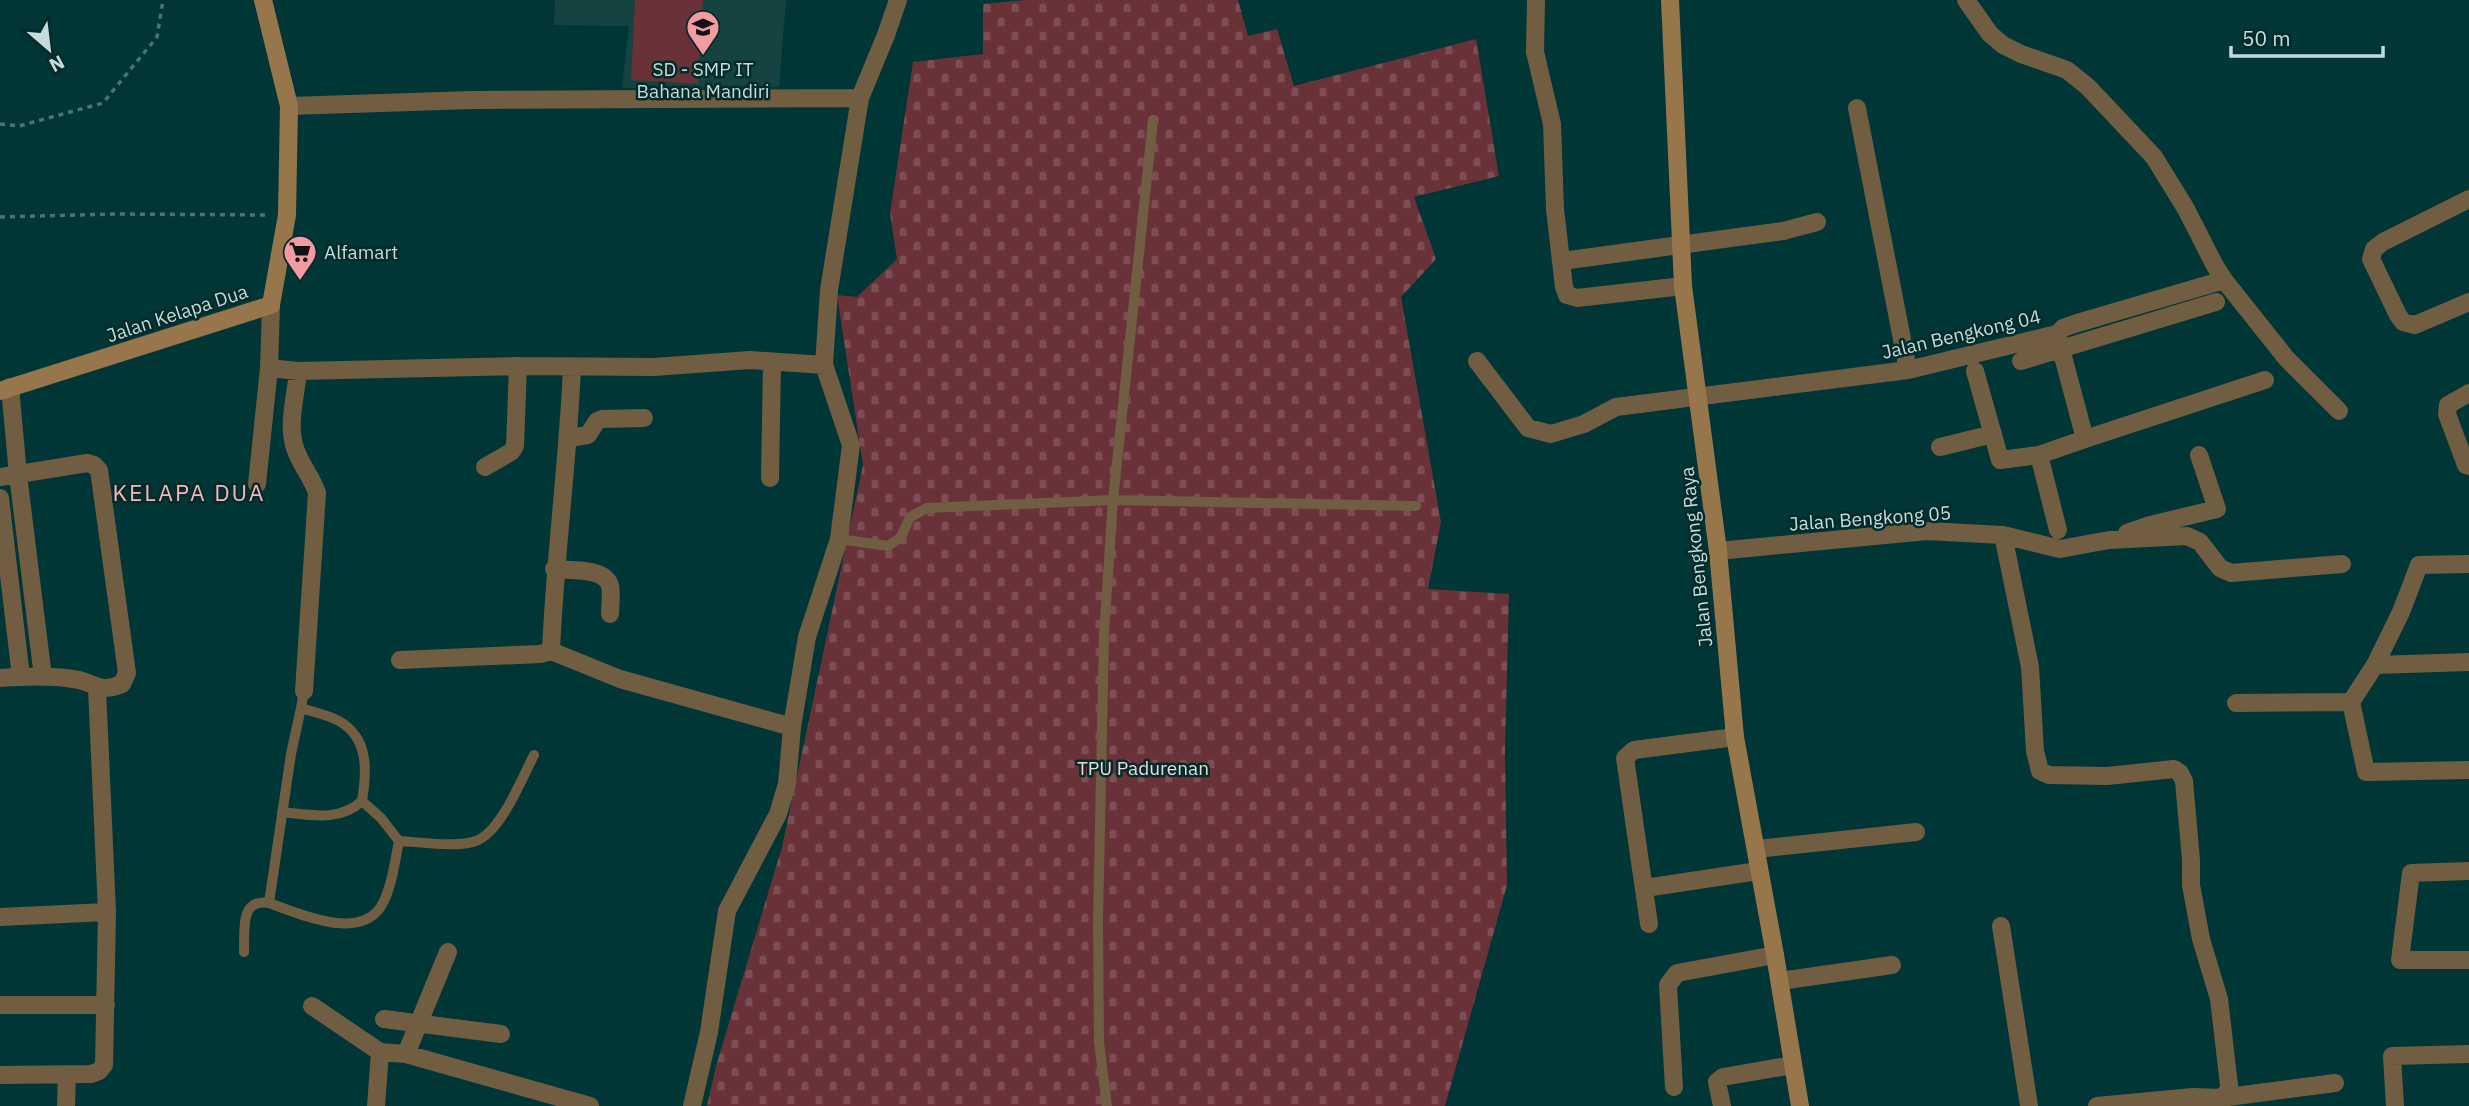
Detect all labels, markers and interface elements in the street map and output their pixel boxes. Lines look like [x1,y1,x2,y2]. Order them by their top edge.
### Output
school or university icon: SD - SMP IT Bahana Mandiri [684,8,722,57]
north arrow [14,14,84,84]
scale bar [2231,14,2383,58]
text: 50 m [2242,24,2291,52]
text: N [45,50,69,78]
place label: SD - SMP IT Bahana Mandiri [637,57,769,103]
supermarket icon: Alfamart [281,233,319,282]
place label: Alfamart [324,240,398,264]
street label: Jalan Kelapa Dua [103,279,251,347]
street label: Jalan Bengkong 04 [1879,304,2043,364]
street label: Jalan Bengkong Raya [1675,466,1717,648]
district label: KELAPA DUA [112,477,266,507]
street label: Jalan Bengkong 05 [1788,500,1952,536]
park label: TPU Padurenan [1077,756,1209,780]

